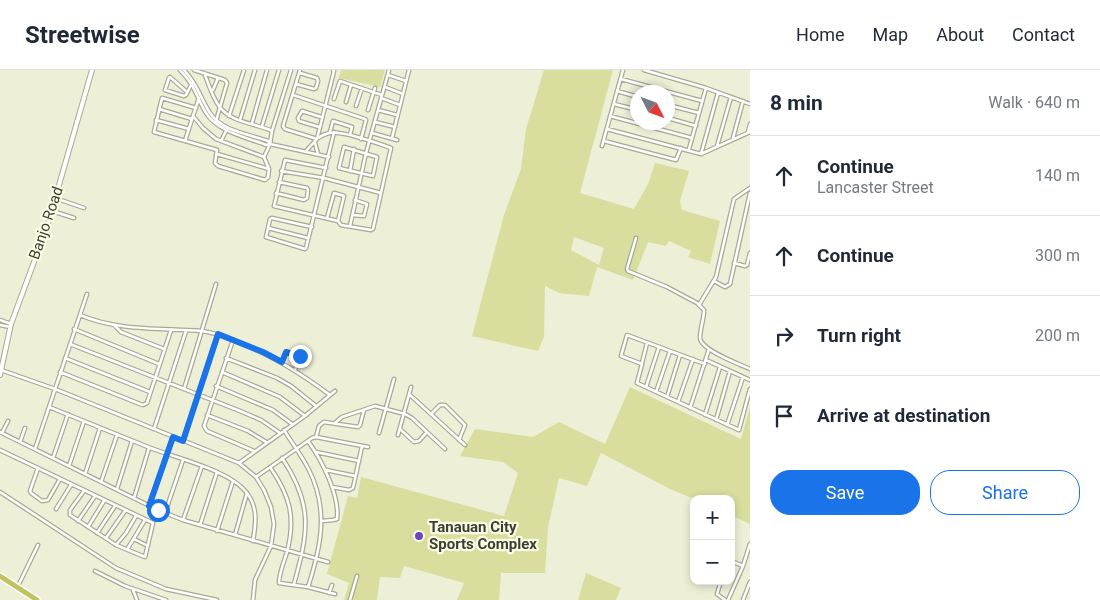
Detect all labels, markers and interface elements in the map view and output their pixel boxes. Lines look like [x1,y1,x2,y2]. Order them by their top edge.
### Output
text: Streetwise [25,21,140,49]
text: Home [796,24,845,45]
text: Map [873,24,908,45]
text: About [936,24,984,45]
text: Contact [1012,24,1075,45]
north arrow [630,85,675,130]
text: 8 min [770,91,823,115]
text: Walk · 640 m [988,93,1080,112]
text: Continue [817,155,894,178]
icon: ahead [770,162,798,190]
text: 140 m [1035,166,1080,185]
text: Lancaster Street [817,178,934,197]
street label: Banjo Road [25,184,67,262]
icon: ahead [770,242,798,270]
text: Continue [817,244,894,267]
text: 300 m [1035,246,1080,265]
icon: right [770,322,798,350]
text: Turn right [817,324,901,347]
text: 200 m [1035,326,1080,345]
route end [289,345,312,368]
icon: arrive [770,402,798,430]
text: Arrive at destination [817,404,990,427]
button: Save [770,470,920,515]
button: Share [930,470,1080,515]
map controls [690,495,735,585]
button: + [690,495,735,540]
route start [147,499,170,522]
place label: Tanauan City Sports Complex [429,518,537,553]
marker: Tanauan City Sports Complex [413,530,425,542]
button: − [690,540,735,585]

